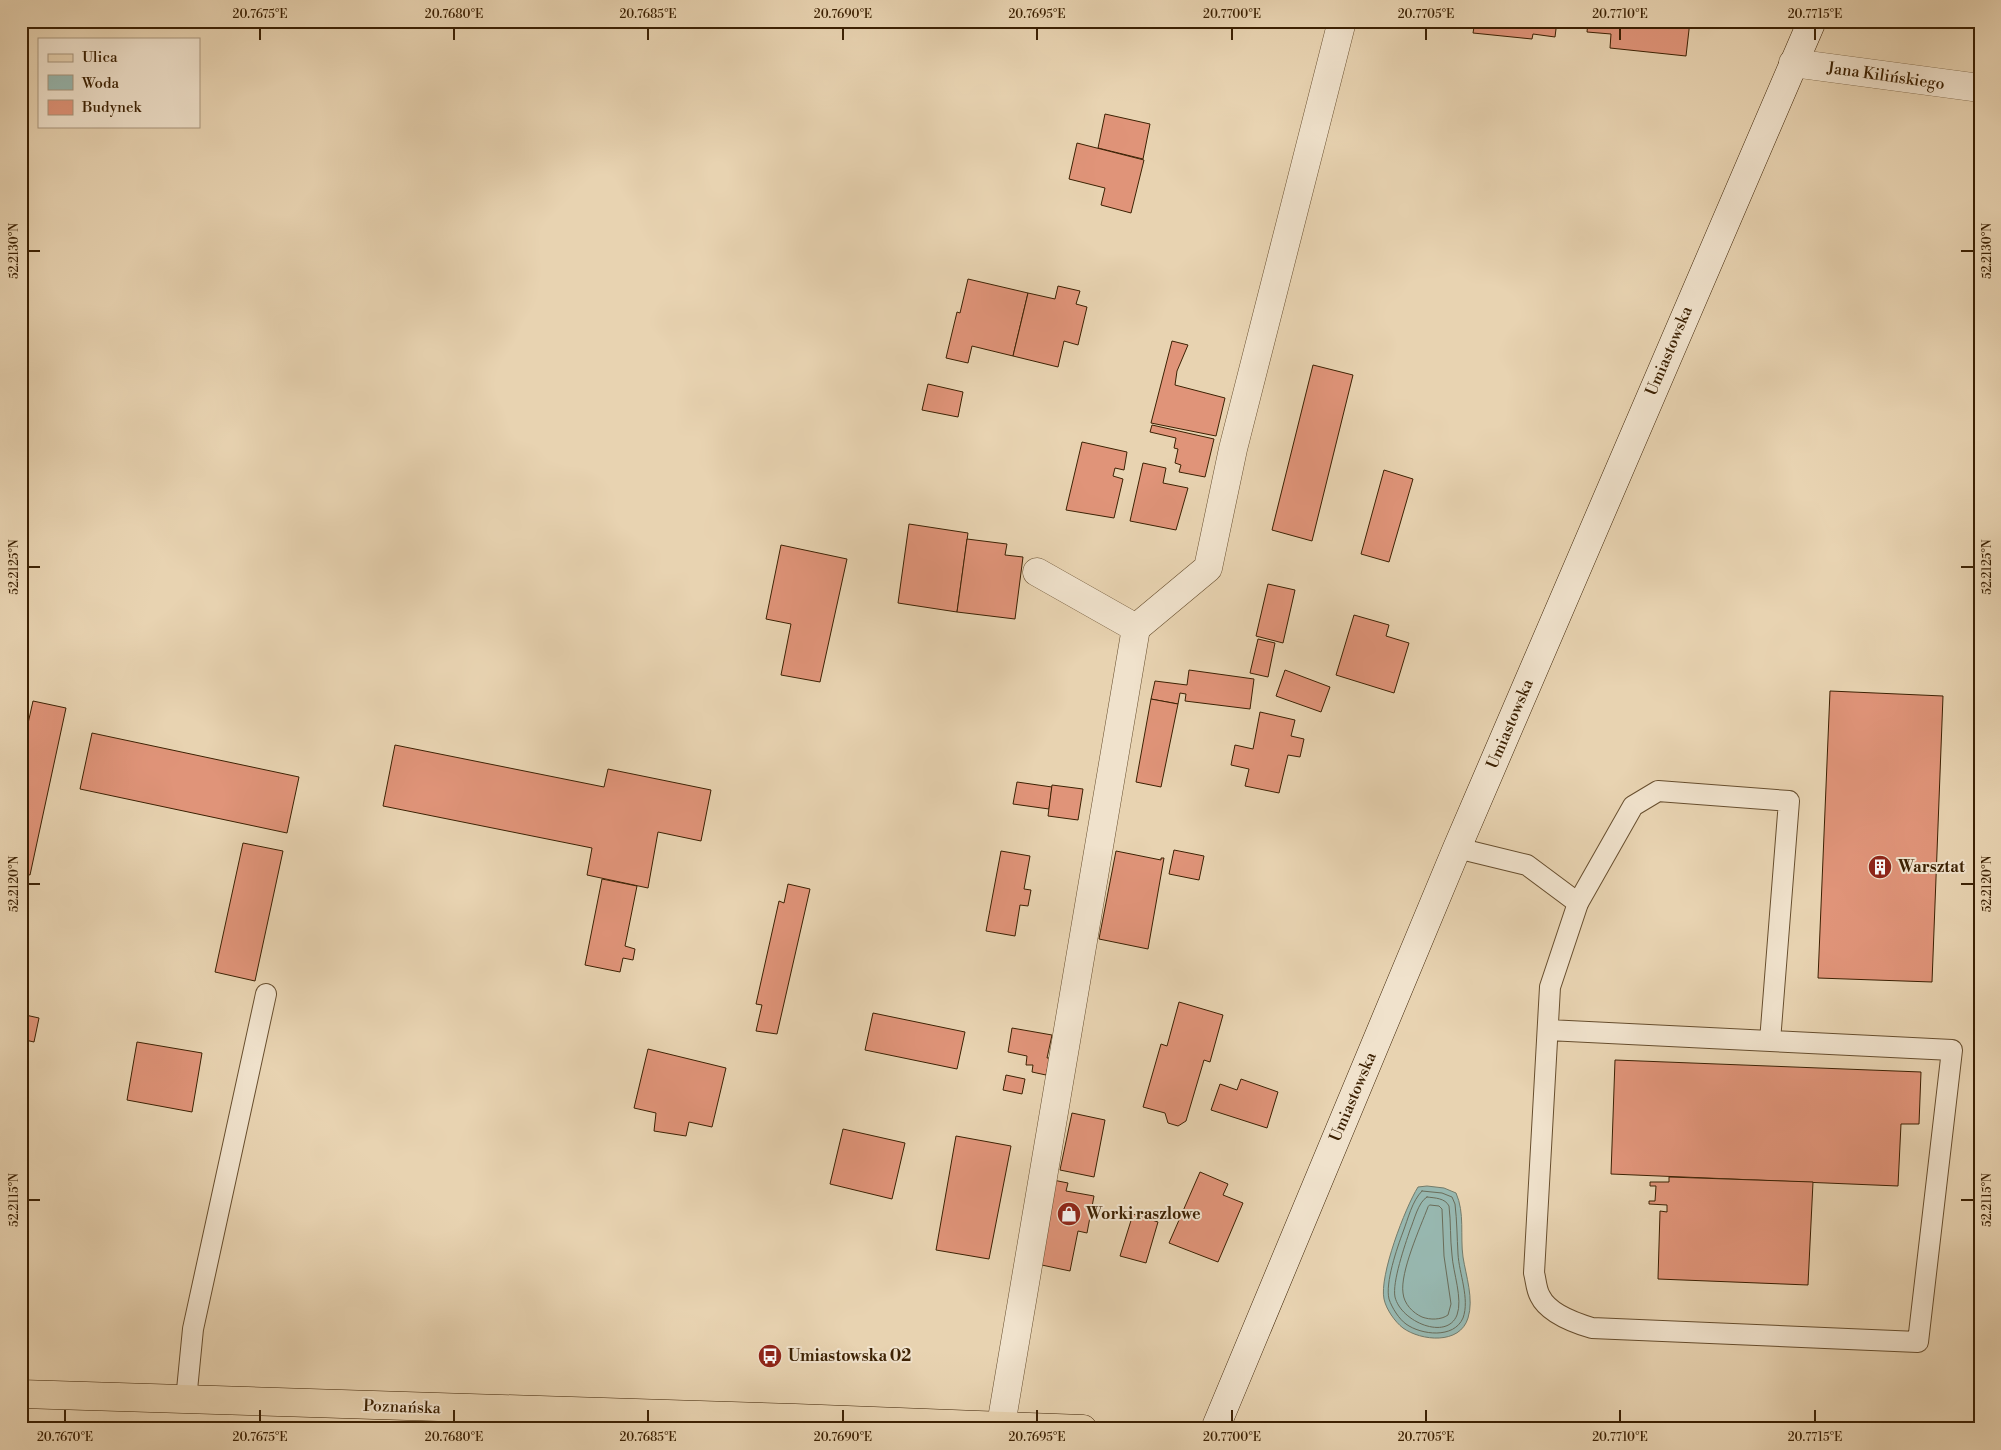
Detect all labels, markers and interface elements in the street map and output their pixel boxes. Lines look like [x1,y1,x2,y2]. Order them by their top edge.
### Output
text: 20.7675°E [233,7,287,22]
text: 20.7680°E [425,7,483,22]
text: 20.7685°E [619,7,677,22]
text: 20.7690°E [814,7,872,22]
text: 20.7695°E [1009,7,1065,22]
text: 20.7700°E [1203,7,1261,22]
text: 20.7705°E [1398,7,1454,22]
text: 20.7710°E [1592,7,1648,22]
text: 20.7715°E [1788,7,1842,22]
legend [38,38,200,128]
text: Ulica [82,48,118,67]
street label: Jana Kilińskiego [1825,58,1946,94]
text: Woda [81,74,120,93]
text: Budynek [81,98,143,117]
text: 52.2130°N [7,223,22,279]
text: 52.2130°N [1980,223,1995,279]
street label: Umiastowska [1641,302,1697,399]
text: 52.2125°N [7,539,22,595]
text: 52.2125°N [1980,539,1995,595]
street label: Umiastowska [1482,675,1538,772]
building icon: Warsztat [1867,854,1893,880]
text: 52.2120°N [7,856,22,912]
text: 52.2120°N [1980,856,1995,912]
place label: Warsztat [1897,857,1965,877]
street label: Umiastowska [1325,1048,1381,1145]
text: 52.2115°N [7,1173,22,1227]
text: 52.2115°N [1980,1173,1995,1227]
shop icon: Worki raszlowe [1056,1201,1082,1227]
place label: Worki raszlowe [1085,1204,1201,1224]
bus stop icon: Umiastowska 02 [757,1343,783,1369]
place label: Umiastowska 02 [788,1346,911,1366]
street label: Poznańska [363,1396,442,1418]
text: 20.7670°E [37,1430,93,1445]
text: 20.7675°E [233,1430,287,1445]
text: 20.7680°E [425,1430,483,1445]
text: 20.7685°E [619,1430,677,1445]
text: 20.7690°E [814,1430,872,1445]
text: 20.7695°E [1009,1430,1065,1445]
text: 20.7700°E [1203,1430,1261,1445]
text: 20.7705°E [1398,1430,1454,1445]
text: 20.7710°E [1592,1430,1648,1445]
text: 20.7715°E [1788,1430,1842,1445]

